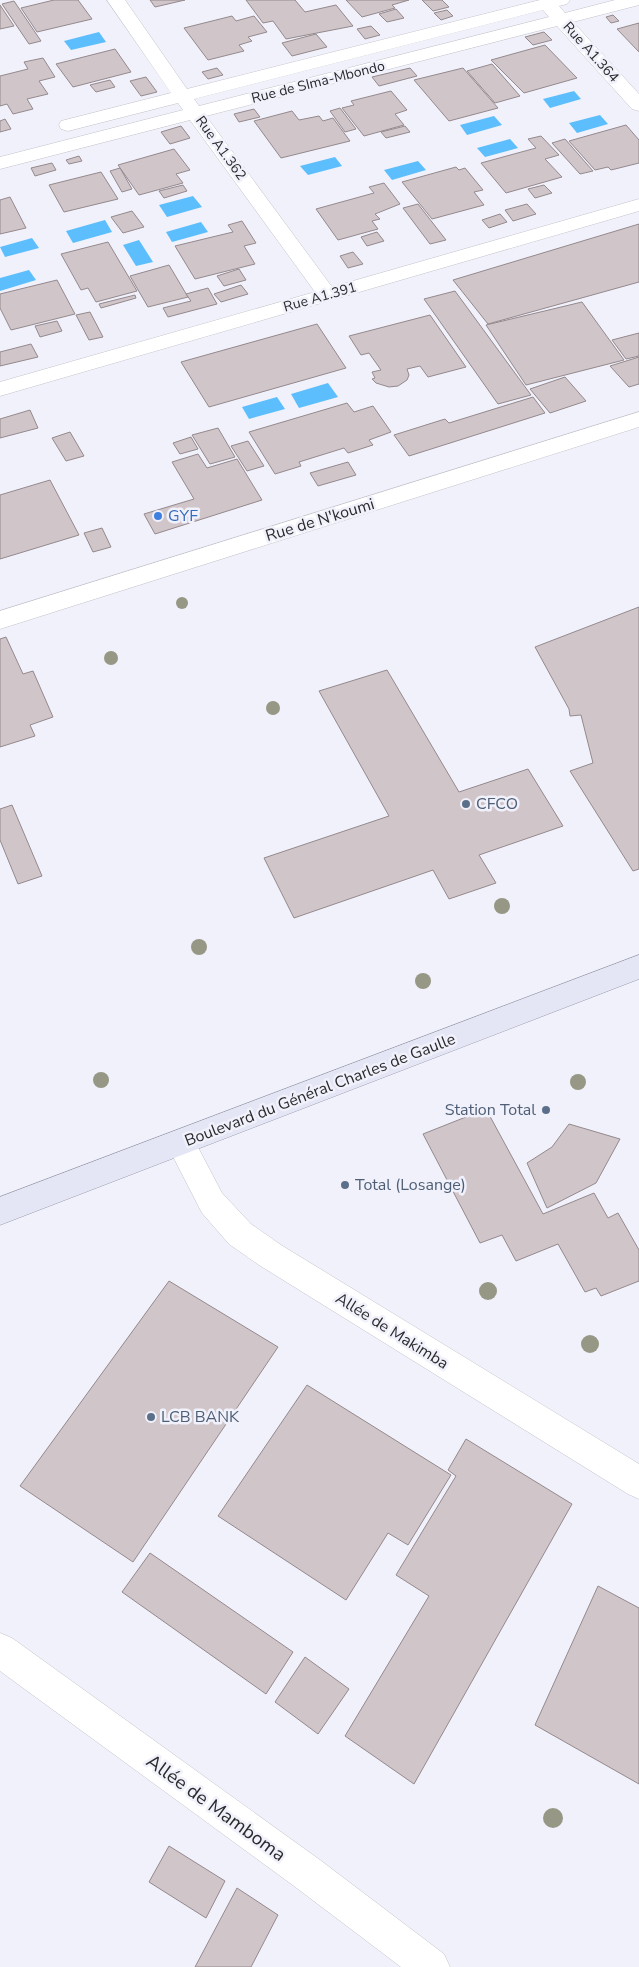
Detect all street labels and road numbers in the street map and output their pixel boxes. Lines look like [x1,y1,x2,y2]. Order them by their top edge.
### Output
street label: Rue A1.364 [559,18,623,86]
street label: Rue de SIma-Mbondo [249,56,387,108]
street label: Rue A1.362 [191,112,251,184]
street label: Rue A1.391 [281,277,359,317]
street label: Rue de N'koumi [263,493,377,547]
street label: Boulevard du Général Charles de Gaulle [181,1028,459,1152]
street label: Allée de Makimba [331,1287,453,1375]
street label: Allée de Mamboma [141,1748,291,1868]

